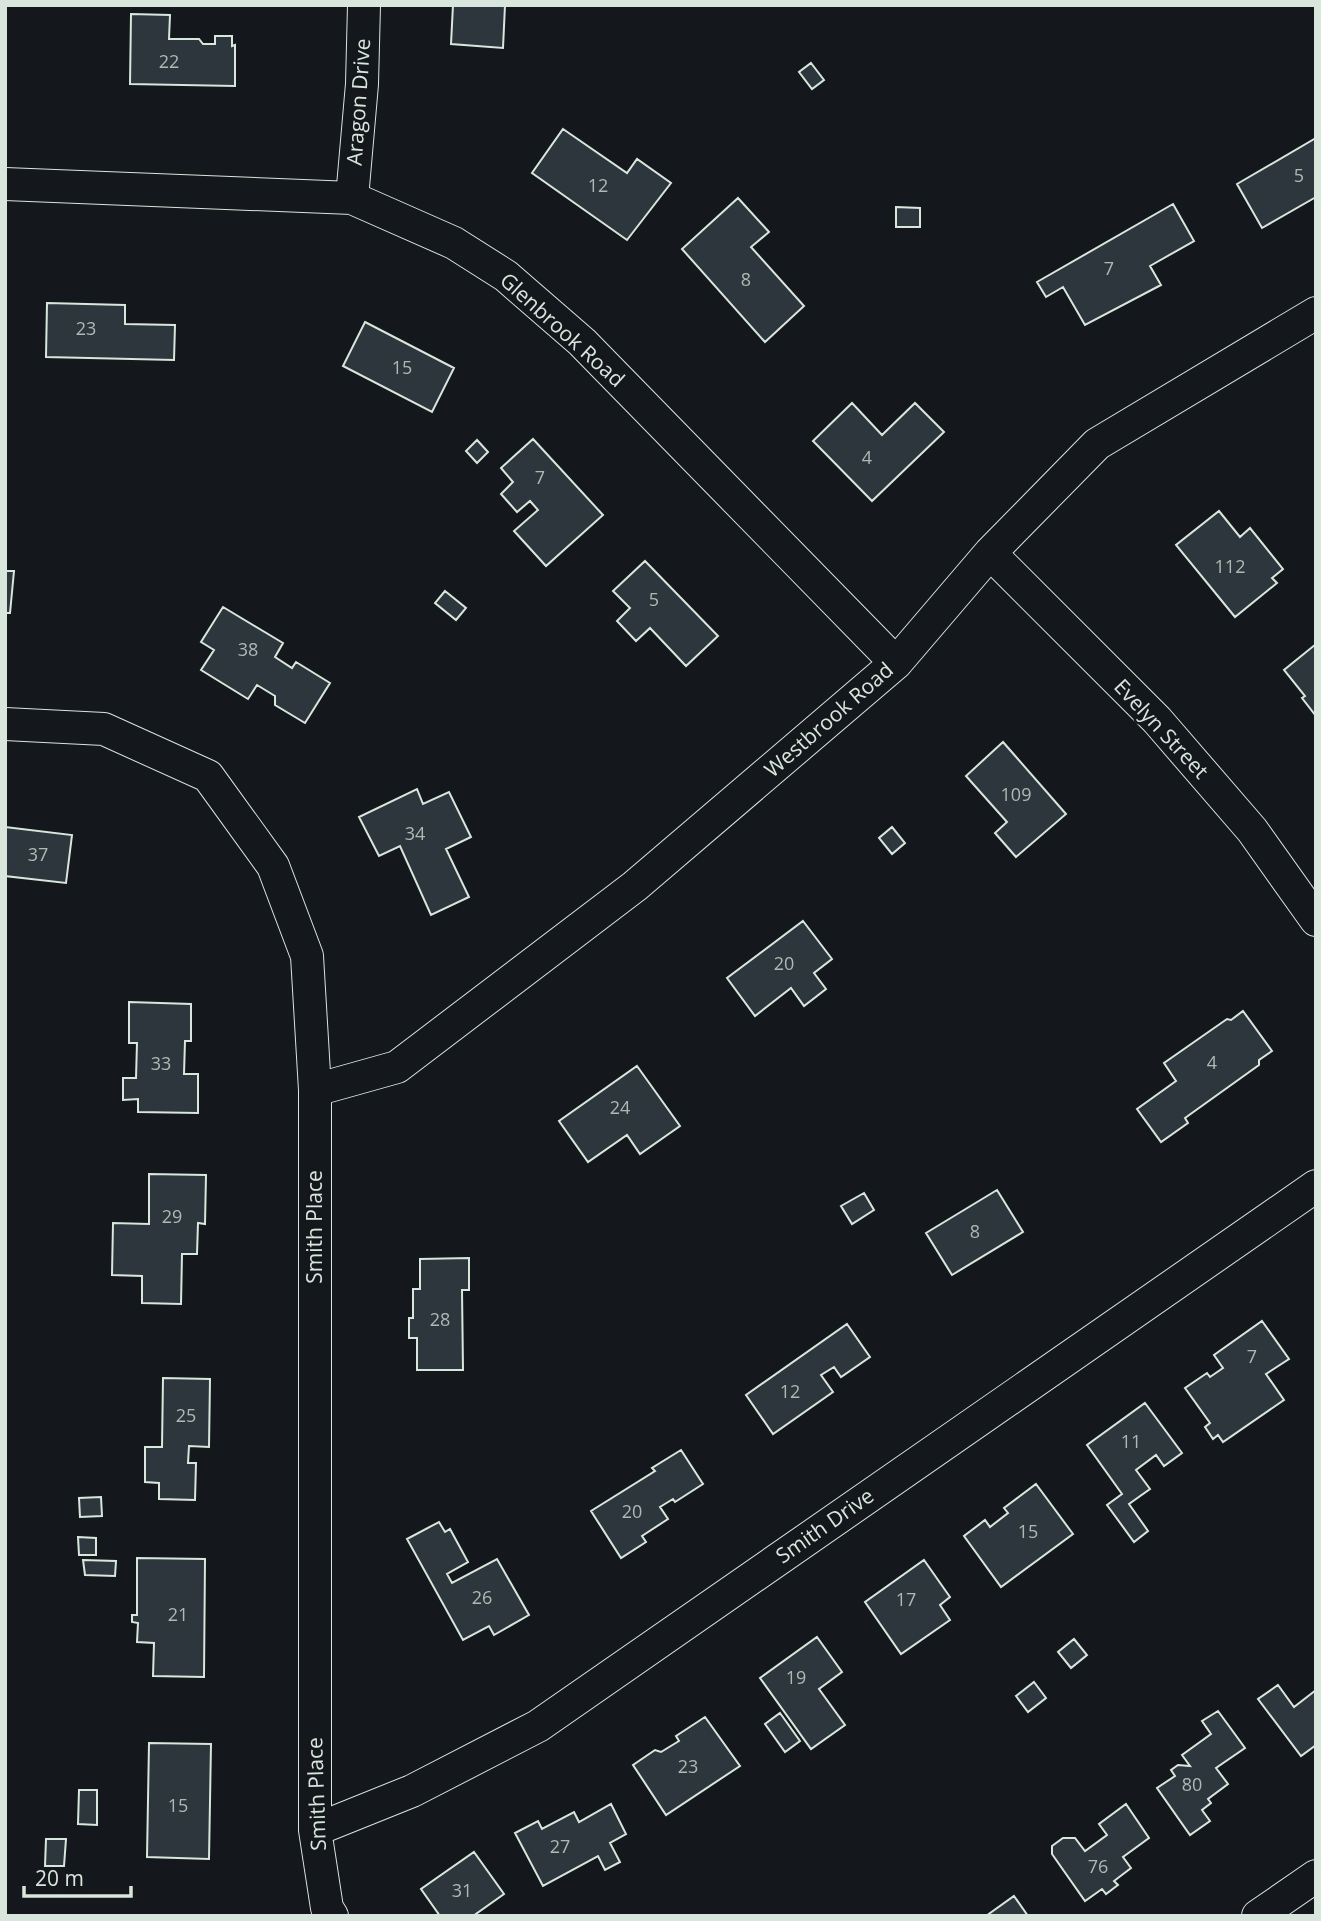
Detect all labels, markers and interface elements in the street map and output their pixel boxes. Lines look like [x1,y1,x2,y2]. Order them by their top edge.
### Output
street label: Aragon Drive [340,37,376,166]
house number: 22 [159,49,179,73]
house number: 5 [1294,163,1304,187]
house number: 12 [588,173,608,197]
house number: 7 [1104,256,1114,280]
street label: Glenbrook Road [494,266,631,393]
house number: 8 [741,267,751,291]
house number: 23 [76,316,96,340]
house number: 15 [392,355,412,379]
house number: 4 [862,445,872,469]
house number: 7 [535,465,545,489]
house number: 112 [1215,554,1245,578]
house number: 5 [649,587,659,611]
house number: 38 [238,637,258,661]
street label: Westbrook Road [758,656,899,783]
street label: Evelyn Street [1108,672,1215,784]
house number: 109 [1001,782,1031,806]
house number: 34 [405,821,425,845]
house number: 37 [28,842,48,866]
house number: 20 [774,951,794,975]
house number: 4 [1207,1050,1217,1074]
house number: 33 [151,1051,171,1075]
house number: 24 [610,1095,630,1119]
street label: Smith Place [300,1170,328,1284]
house number: 29 [162,1204,182,1228]
house number: 8 [970,1219,980,1243]
house number: 28 [430,1307,450,1331]
house number: 7 [1247,1344,1257,1368]
house number: 12 [780,1379,800,1403]
house number: 25 [176,1403,196,1427]
house number: 11 [1121,1429,1141,1453]
street label: Smith Drive [770,1481,879,1569]
house number: 20 [622,1499,642,1523]
house number: 15 [1018,1519,1038,1543]
house number: 26 [472,1585,492,1609]
house number: 17 [896,1587,916,1611]
house number: 21 [168,1602,188,1626]
house number: 19 [786,1665,806,1689]
street label: Smith Place [300,1737,332,1851]
house number: 23 [678,1754,698,1778]
house number: 80 [1182,1772,1202,1796]
house number: 15 [168,1793,188,1817]
house number: 27 [550,1834,570,1858]
scale bar [24,1854,131,1898]
house number: 76 [1088,1854,1108,1878]
text: 20 m [35,1864,84,1892]
house number: 31 [452,1878,472,1902]

